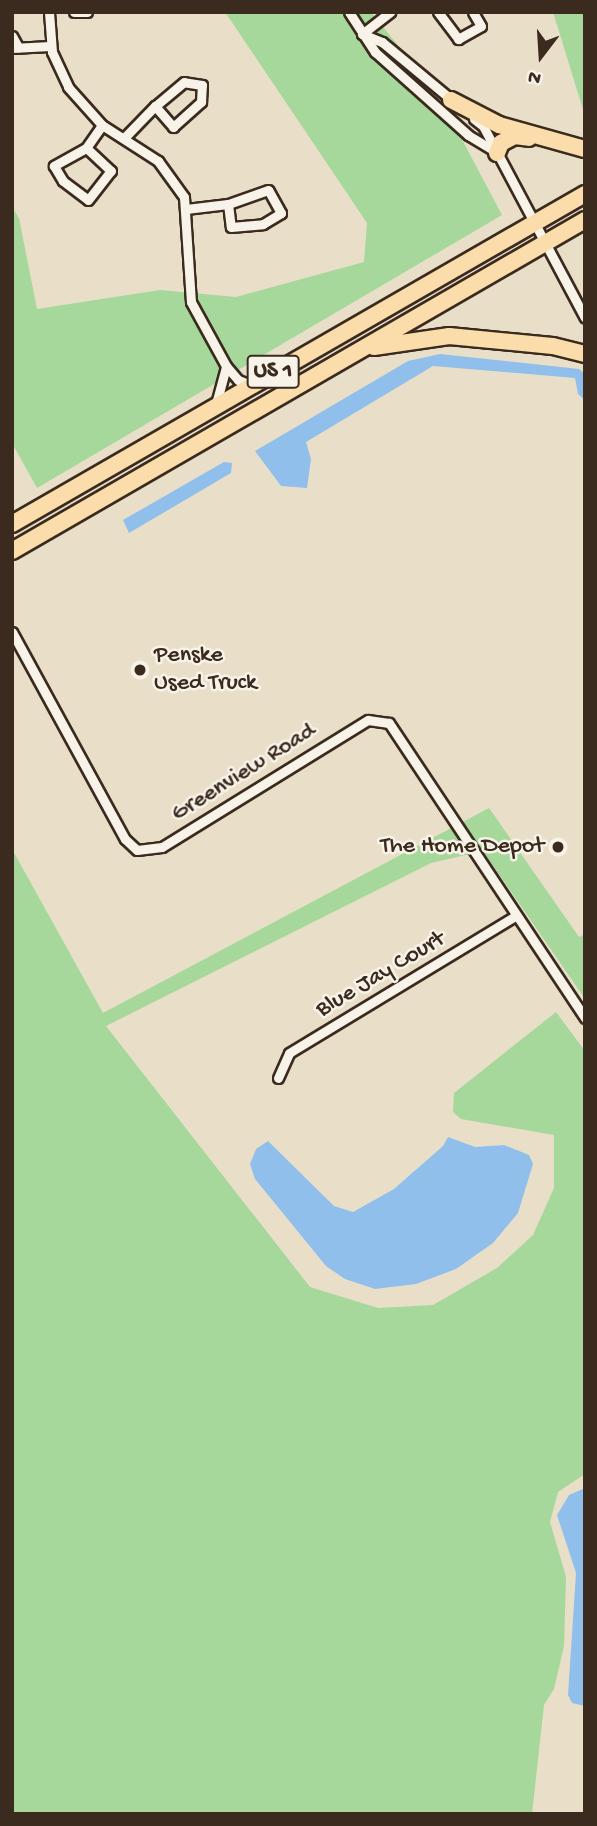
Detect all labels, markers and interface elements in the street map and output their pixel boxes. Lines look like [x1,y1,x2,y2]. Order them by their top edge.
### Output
north arrow [506,21,576,91]
text: N [525,64,544,89]
road number: US 1 [245,352,301,392]
place label: Penske Used Truck [154,642,257,698]
marker: Penske Used Truck [132,662,148,678]
street label: Greenview Road [167,717,321,829]
place label: The Home Depot [380,833,544,861]
marker: The Home Depot [550,839,566,855]
street label: Blue Jay Court [311,925,451,1025]

